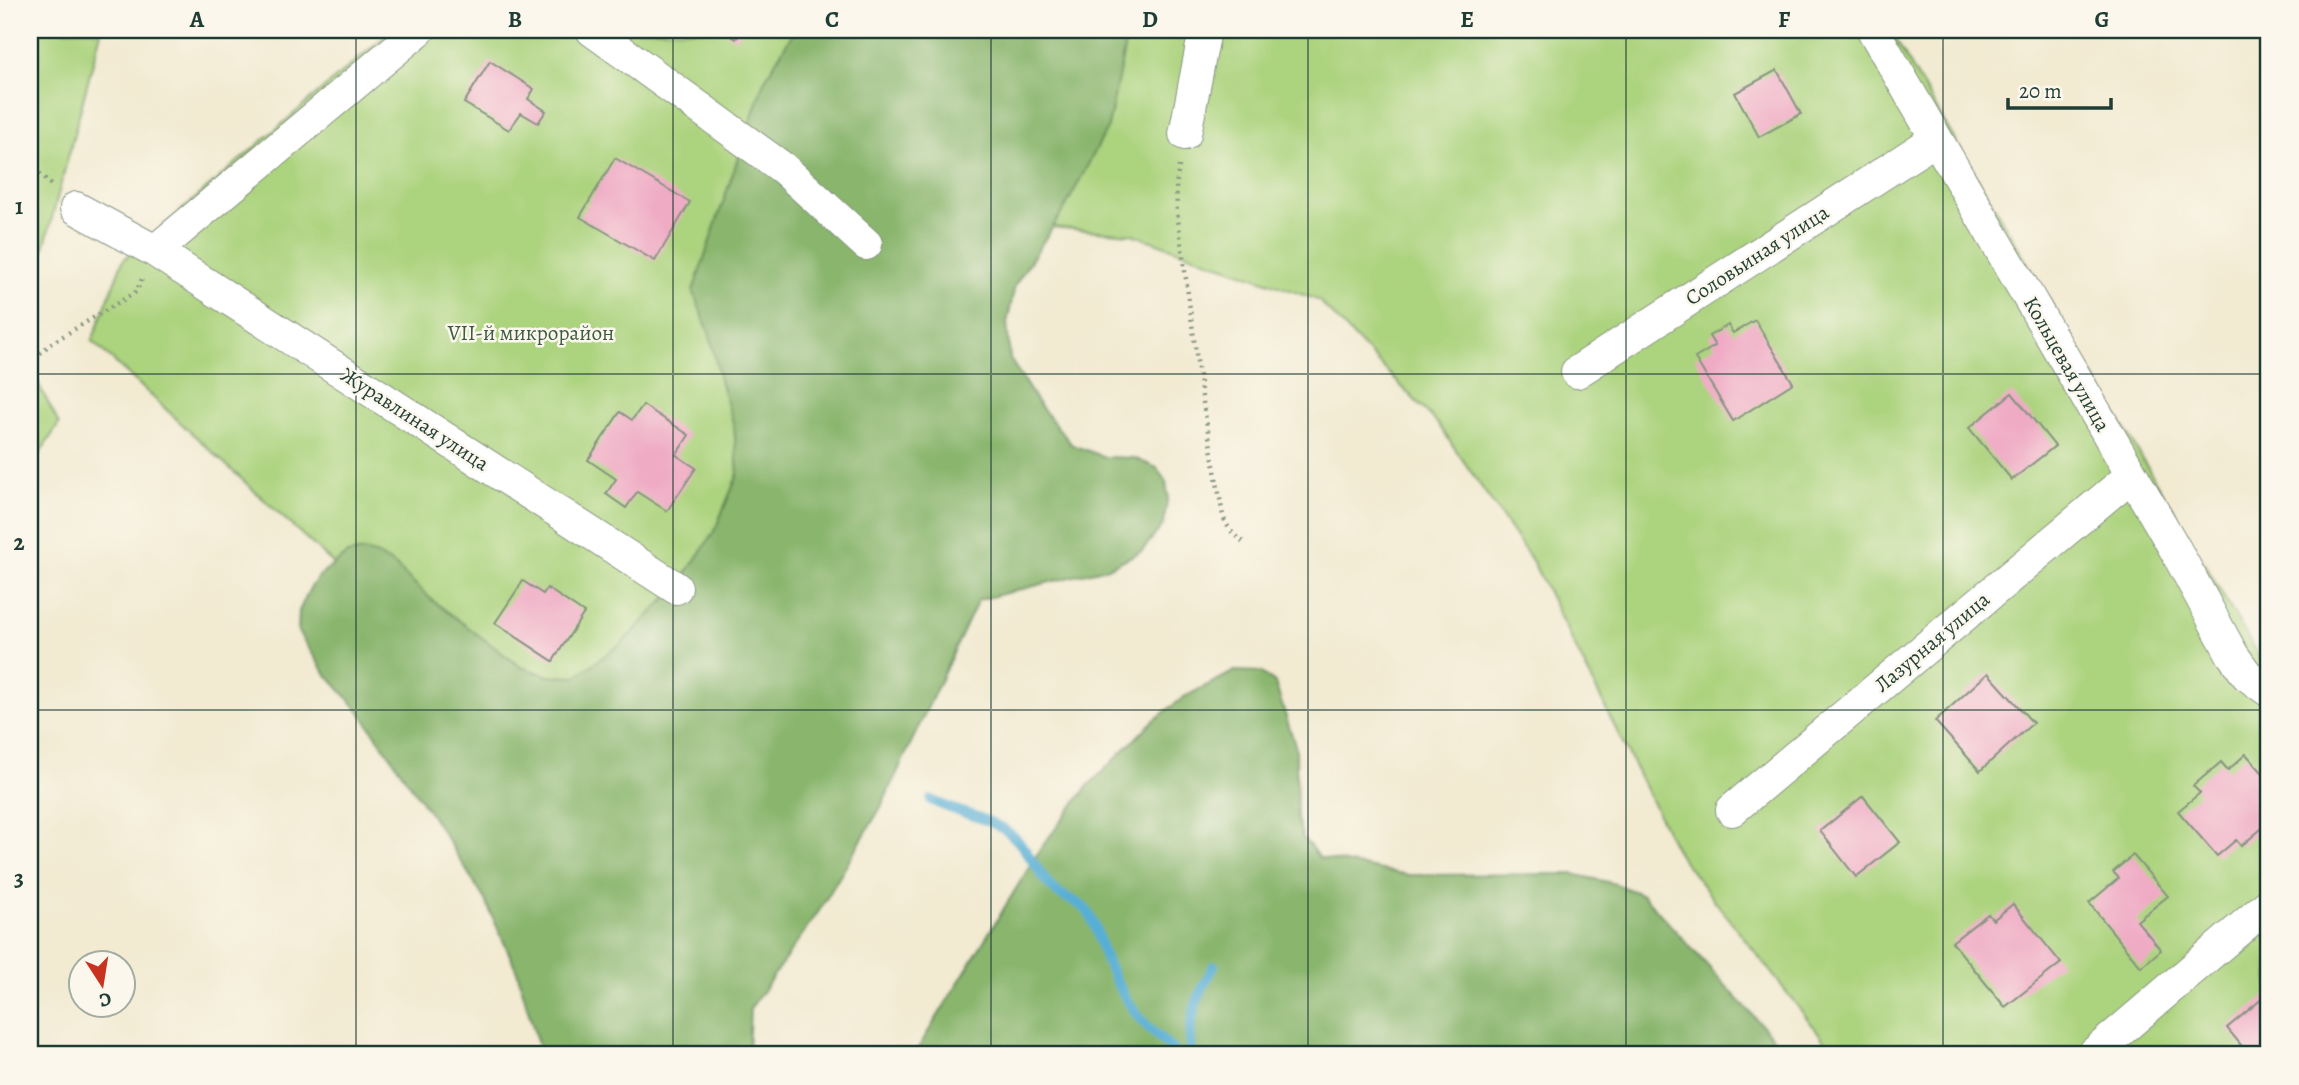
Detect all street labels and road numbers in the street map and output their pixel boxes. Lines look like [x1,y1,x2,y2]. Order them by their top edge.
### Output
street label: Соловьиная улица [1680,198,1834,312]
street label: Кольцевая улица [2017,291,2117,437]
street label: Журавлиная улица [336,361,495,478]
street label: Лазурная улица [1868,585,1996,698]

